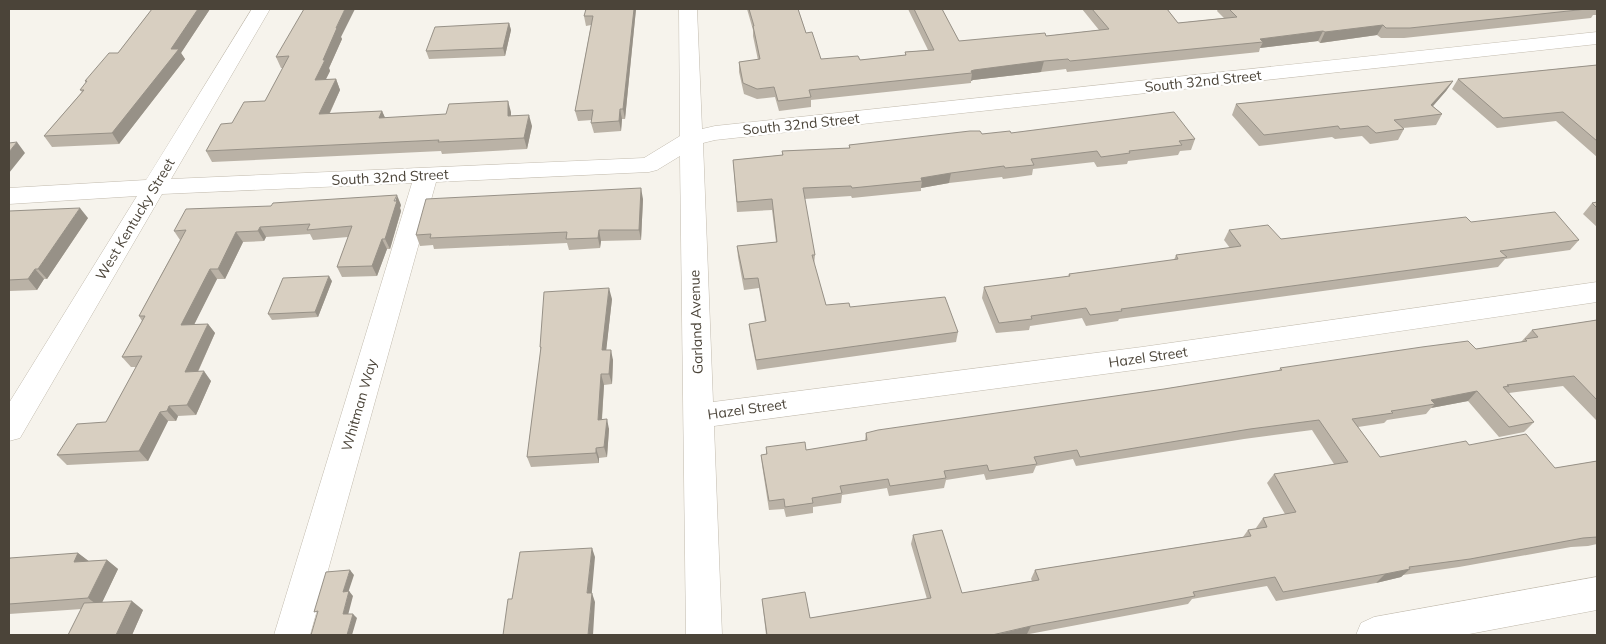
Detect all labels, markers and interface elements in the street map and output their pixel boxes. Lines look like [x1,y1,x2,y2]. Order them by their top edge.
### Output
street label: South 32nd Street [1144,66,1262,96]
street label: South 32nd Street [742,109,860,139]
street label: West Kentucky Street [91,155,179,283]
street label: South 32nd Street [331,165,449,189]
street label: Garland Avenue [685,269,707,375]
street label: Hazel Street [1107,343,1189,371]
street label: Whitman Way [337,356,381,453]
street label: Hazel Street [706,395,788,423]

